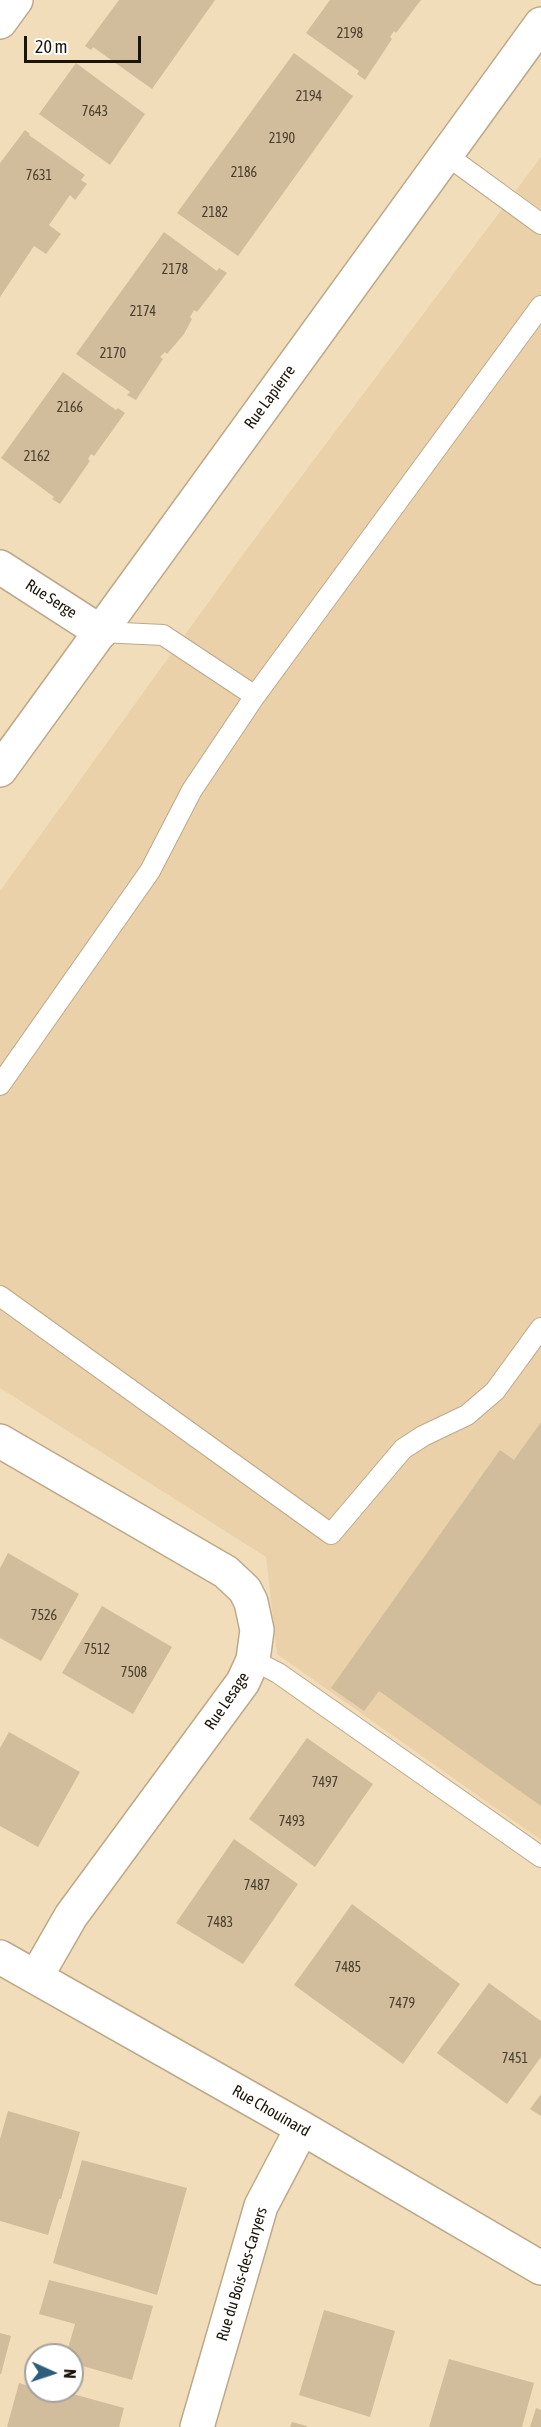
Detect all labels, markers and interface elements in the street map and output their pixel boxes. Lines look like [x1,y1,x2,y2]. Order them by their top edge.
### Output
scale bar [27,24,144,62]
house number: 2198 [337,26,363,42]
text: 20 m [35,36,67,57]
house number: 2194 [296,89,322,105]
house number: 7643 [82,104,108,120]
house number: 2190 [269,131,295,147]
house number: 2186 [231,165,257,181]
house number: 7631 [26,168,52,184]
house number: 2182 [202,205,228,221]
house number: 2178 [162,262,188,278]
house number: 2174 [130,304,156,320]
house number: 2170 [100,346,126,362]
street label: Rue Lapierre [240,361,300,433]
house number: 2166 [57,400,83,416]
house number: 2162 [24,449,50,465]
street label: Rue Serge [22,575,80,623]
house number: 7526 [31,1608,57,1624]
house number: 7512 [84,1642,110,1658]
house number: 7508 [121,1665,147,1681]
street label: Rue Lesage [201,1668,253,1734]
house number: 7497 [312,1775,338,1791]
house number: 7493 [279,1814,305,1830]
house number: 7487 [244,1878,270,1894]
house number: 7483 [207,1915,233,1931]
house number: 7485 [335,1960,361,1976]
house number: 7479 [389,1996,415,2012]
house number: 7451 [502,2051,528,2067]
street label: Rue Chouinard [229,2081,313,2141]
street label: Rue du Bois-des-Caryers [212,2205,272,2343]
north arrow [24,2343,84,2403]
text: N [61,2369,79,2379]

